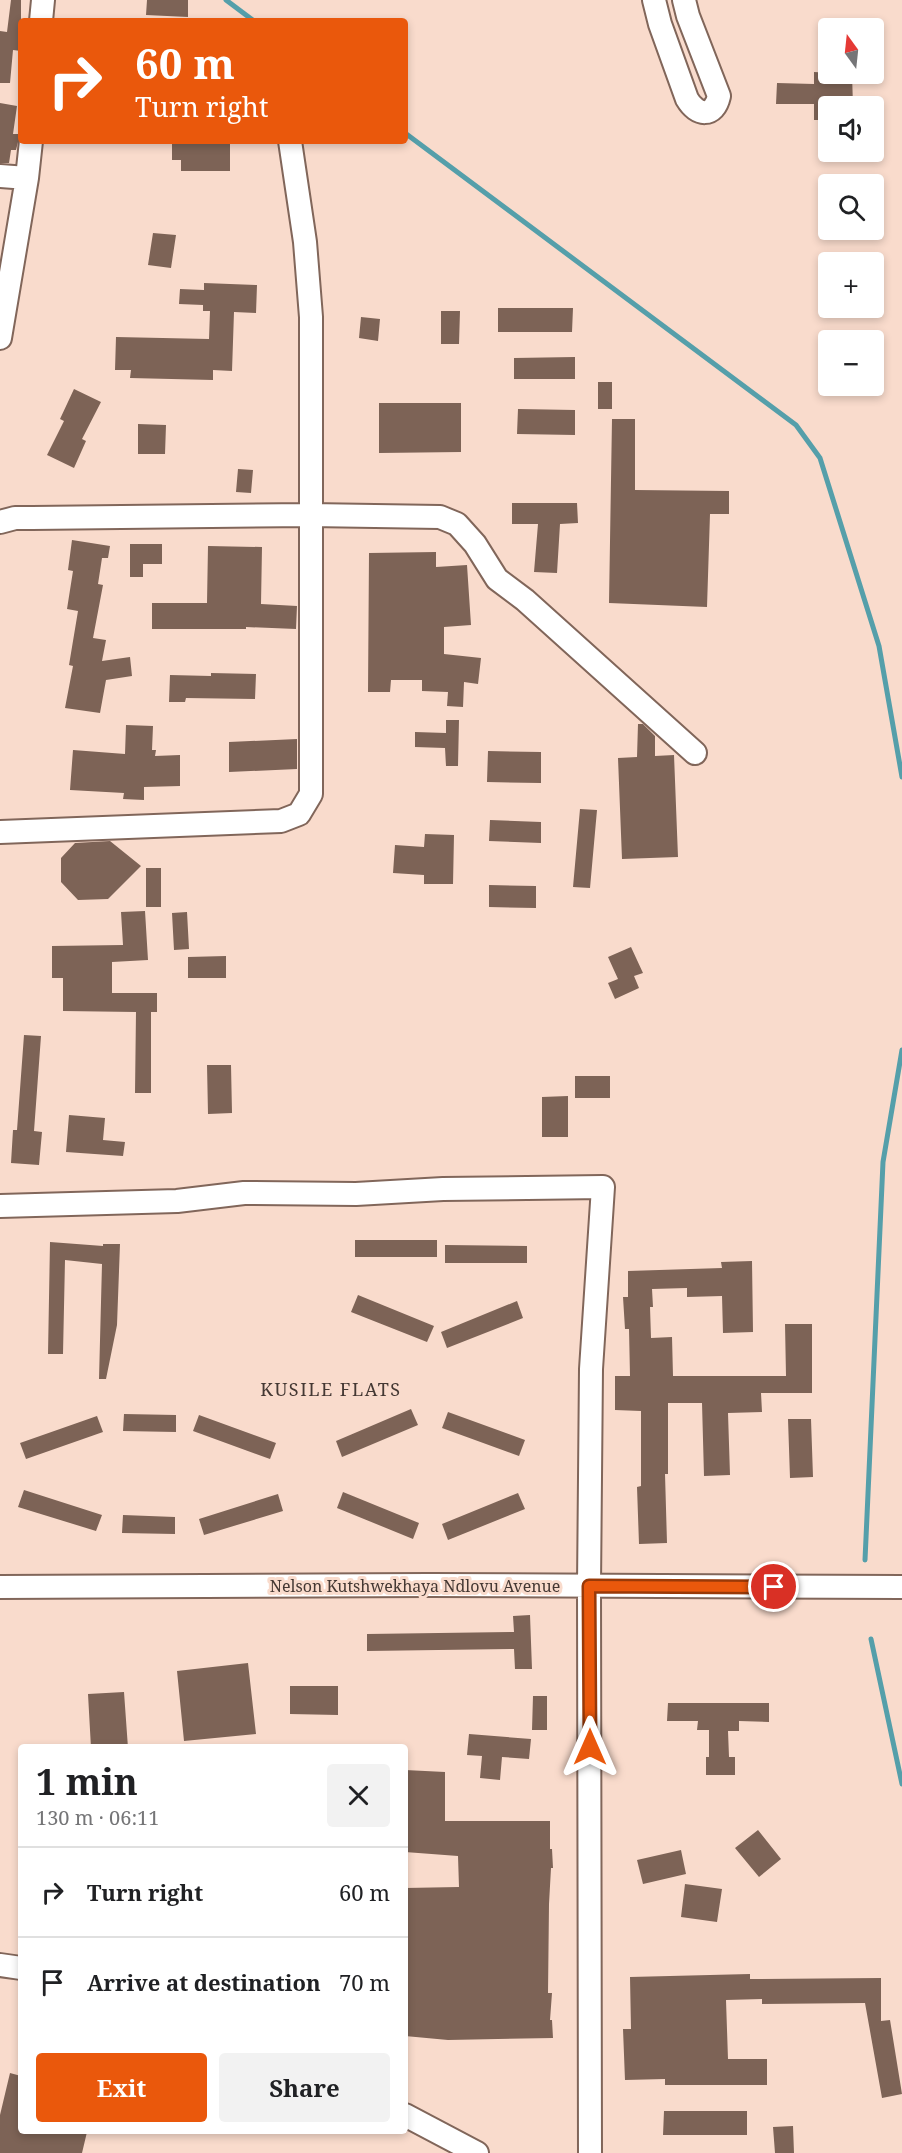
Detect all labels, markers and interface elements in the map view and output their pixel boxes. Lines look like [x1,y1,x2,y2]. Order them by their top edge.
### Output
north arrow [818,18,884,84]
map controls [818,18,884,396]
text: 60 m [135,34,235,91]
icon: right [36,42,114,120]
text: Turn right [135,88,268,125]
button: sound [818,96,884,162]
button: search [818,174,884,240]
button: + [818,252,884,318]
button: − [818,330,884,396]
district label: KUSILE FLATS [260,1377,402,1401]
pin [748,1561,799,1612]
icon: arrive [757,1570,790,1603]
street label: Nelson Kutshwekhaya Ndlovu Avenue [270,1575,560,1597]
position arrow [558,1715,622,1779]
text: 1 min [36,1757,138,1806]
button: close [327,1764,390,1827]
text: 130 m · 06:11 [36,1804,159,1831]
icon: right [36,1876,69,1909]
text: Turn right [87,1877,203,1907]
text: 60 m [339,1877,390,1907]
icon: arrive [36,1966,69,1999]
text: Arrive at destination [87,1967,321,1997]
text: 70 m [339,1967,390,1997]
button: Exit [36,2053,207,2122]
button: Share [219,2053,390,2122]

